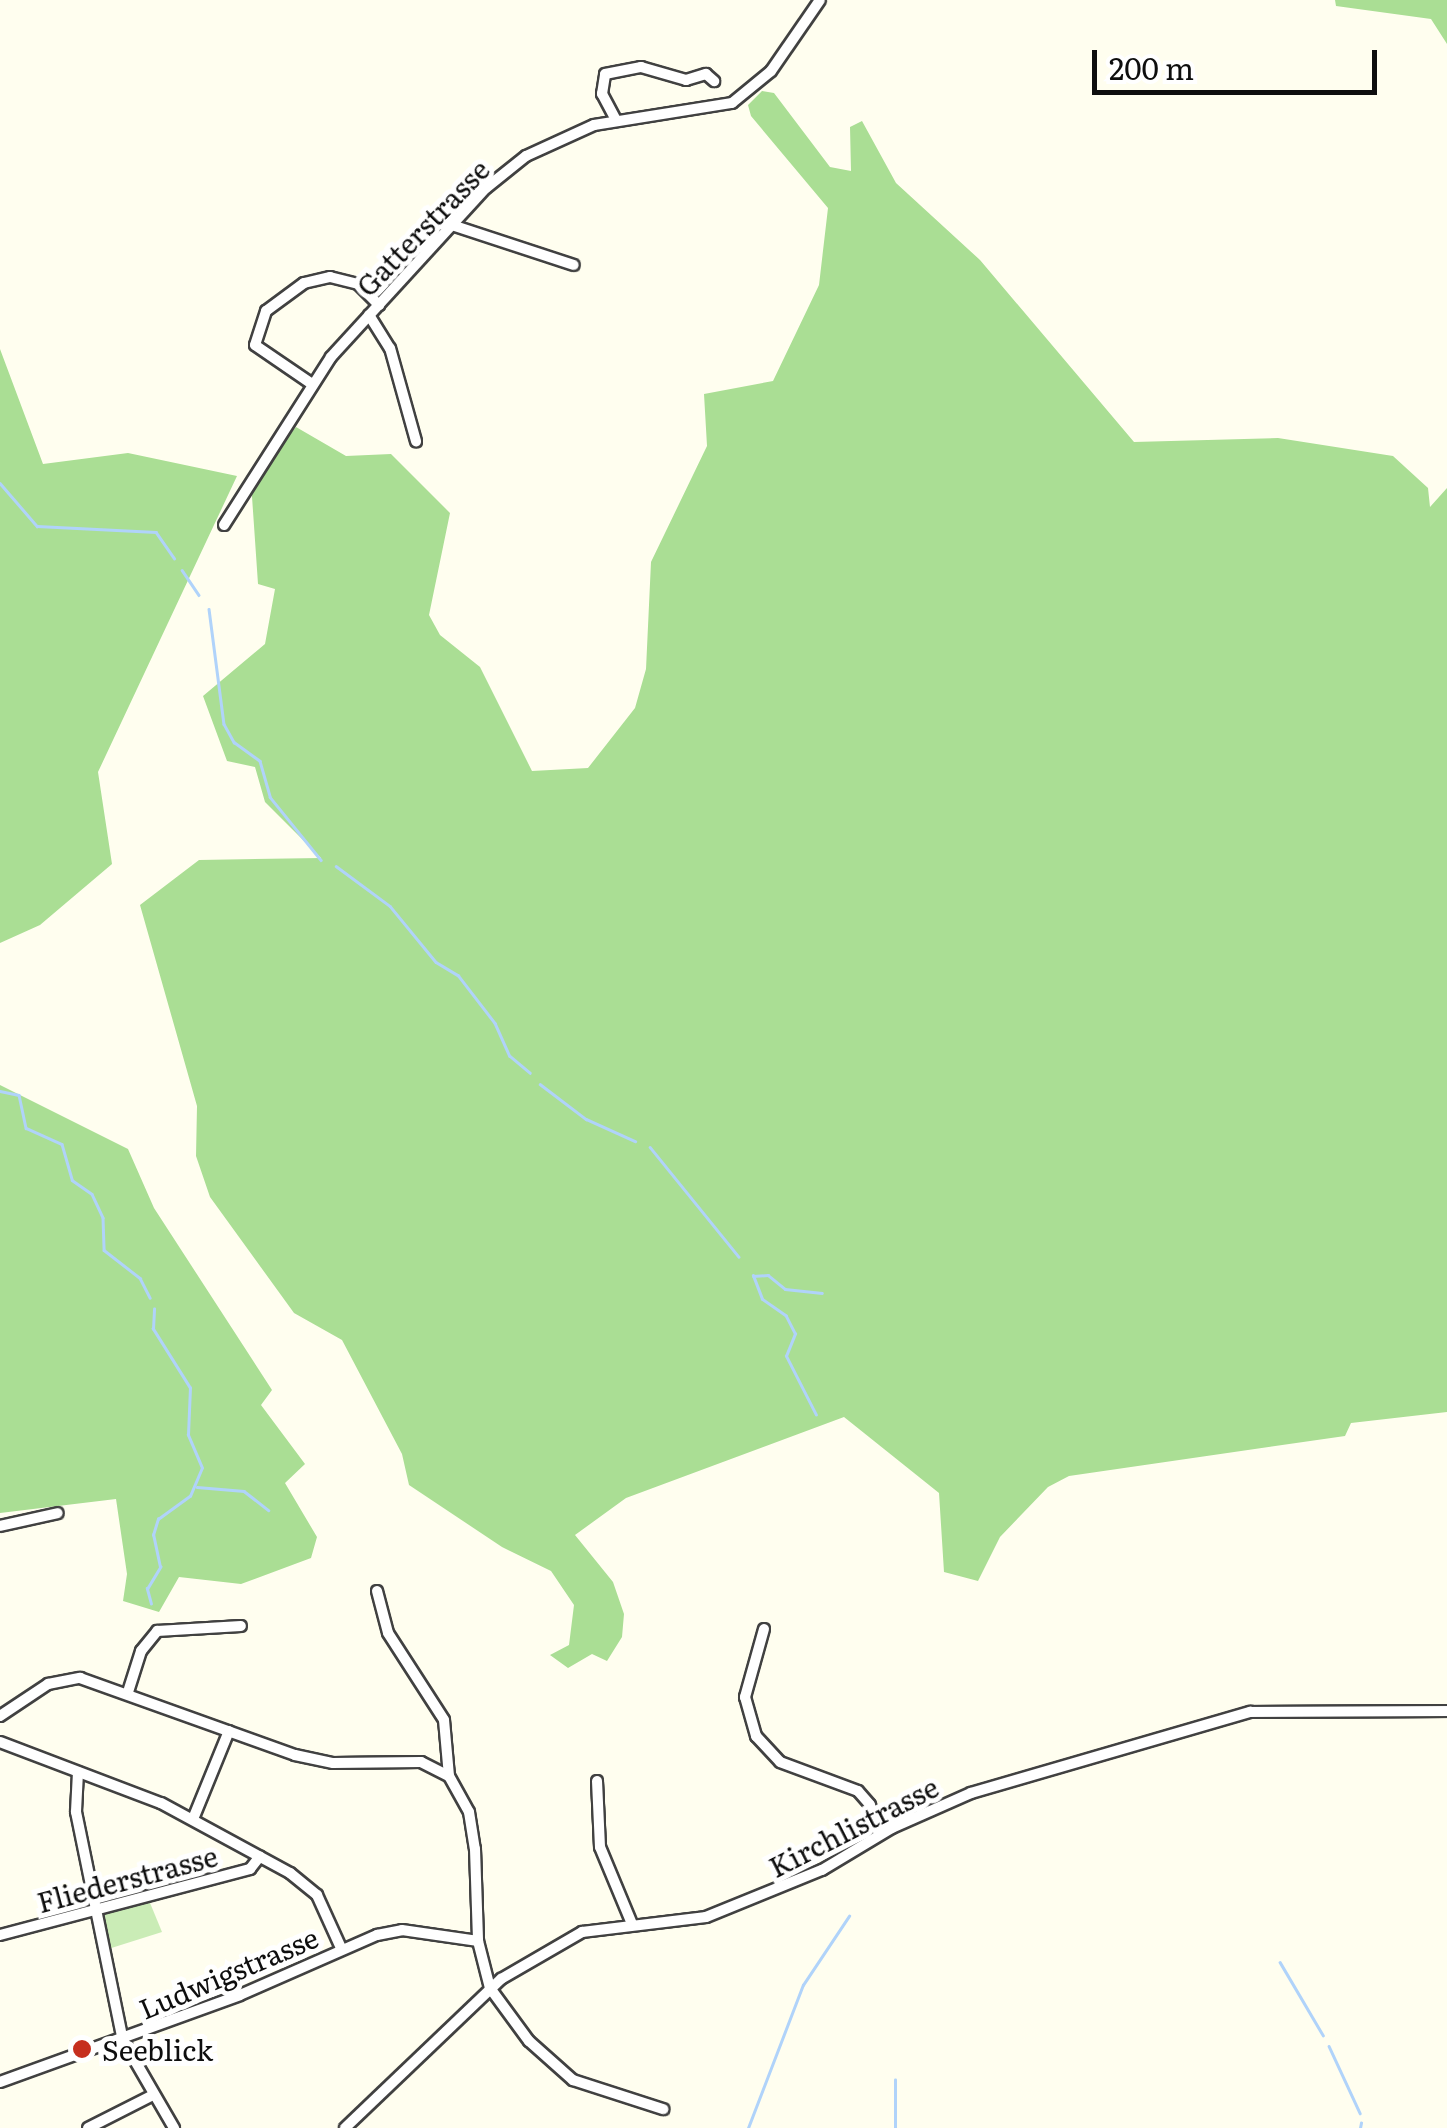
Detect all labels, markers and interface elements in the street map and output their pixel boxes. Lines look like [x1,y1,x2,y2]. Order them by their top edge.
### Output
scale bar [1097,30,1382,92]
text: 200 m [1109,45,1194,89]
street label: Gatterstrasse [349,152,495,302]
street label: Kirchlistrasse [763,1769,943,1883]
street label: Fliederstrasse [33,1838,221,1918]
street label: Ludwigstrasse [133,1919,323,2025]
place label: Seeblick [102,2032,213,2066]
marker: Seeblick [71,2038,93,2060]

